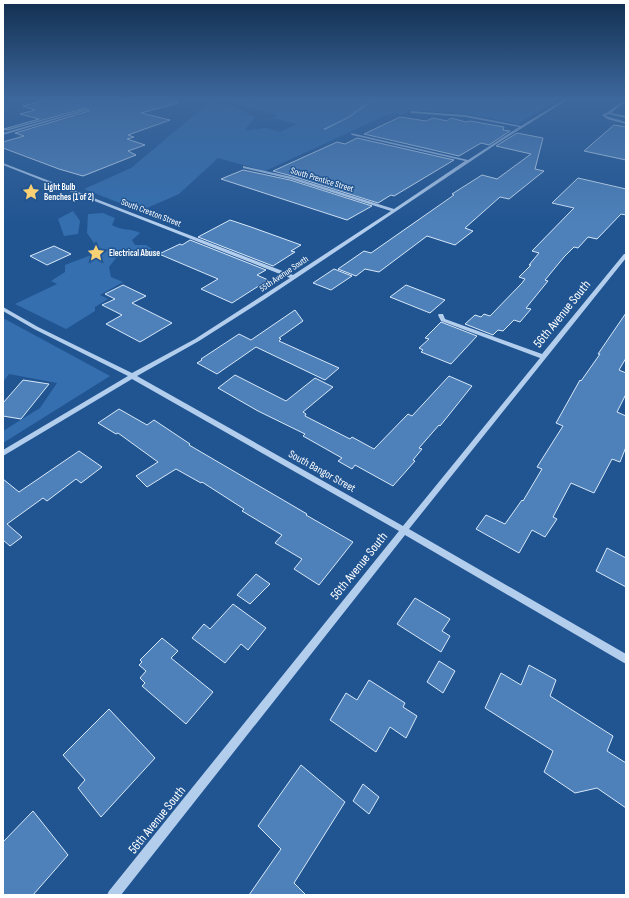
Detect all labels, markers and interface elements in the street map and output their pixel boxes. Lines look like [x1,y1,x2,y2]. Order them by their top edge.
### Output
street label: South Prentice Street [289,165,355,195]
place icon: Light Bulb Benches (1 of 2) [21,182,41,202]
place label: Light Bulb Benches (1 of 2) [44,182,94,203]
street label: South Creston Street [119,196,183,230]
place icon: Electrical Abuse [86,243,106,263]
place label: Electrical Abuse [109,248,160,259]
street label: 55th Avenue South [257,254,311,294]
street label: 56th Avenue South [530,277,594,351]
street label: South Bangor Street [286,447,358,495]
street label: 56th Avenue South [327,529,391,603]
street label: 56th Avenue South [125,783,189,857]

